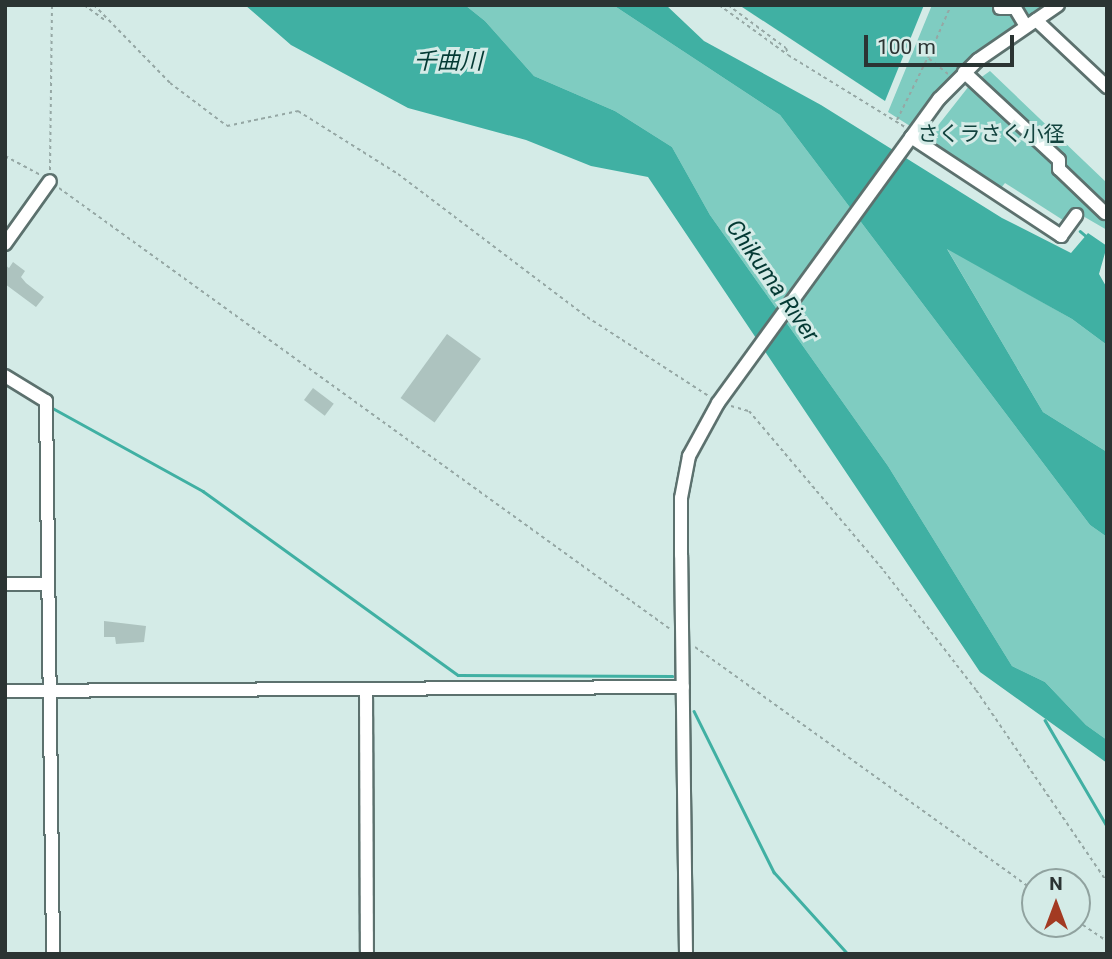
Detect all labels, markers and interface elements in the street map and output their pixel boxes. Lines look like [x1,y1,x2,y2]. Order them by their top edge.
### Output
scale bar [867,21,1018,65]
text: 100 m [877,35,936,59]
water label: 千曲川 [414,48,482,76]
park label: さくラさく小径 [918,121,1064,147]
water label: Chikuma River [720,215,824,347]
north arrow [1021,868,1091,938]
text: N [1049,872,1063,895]

